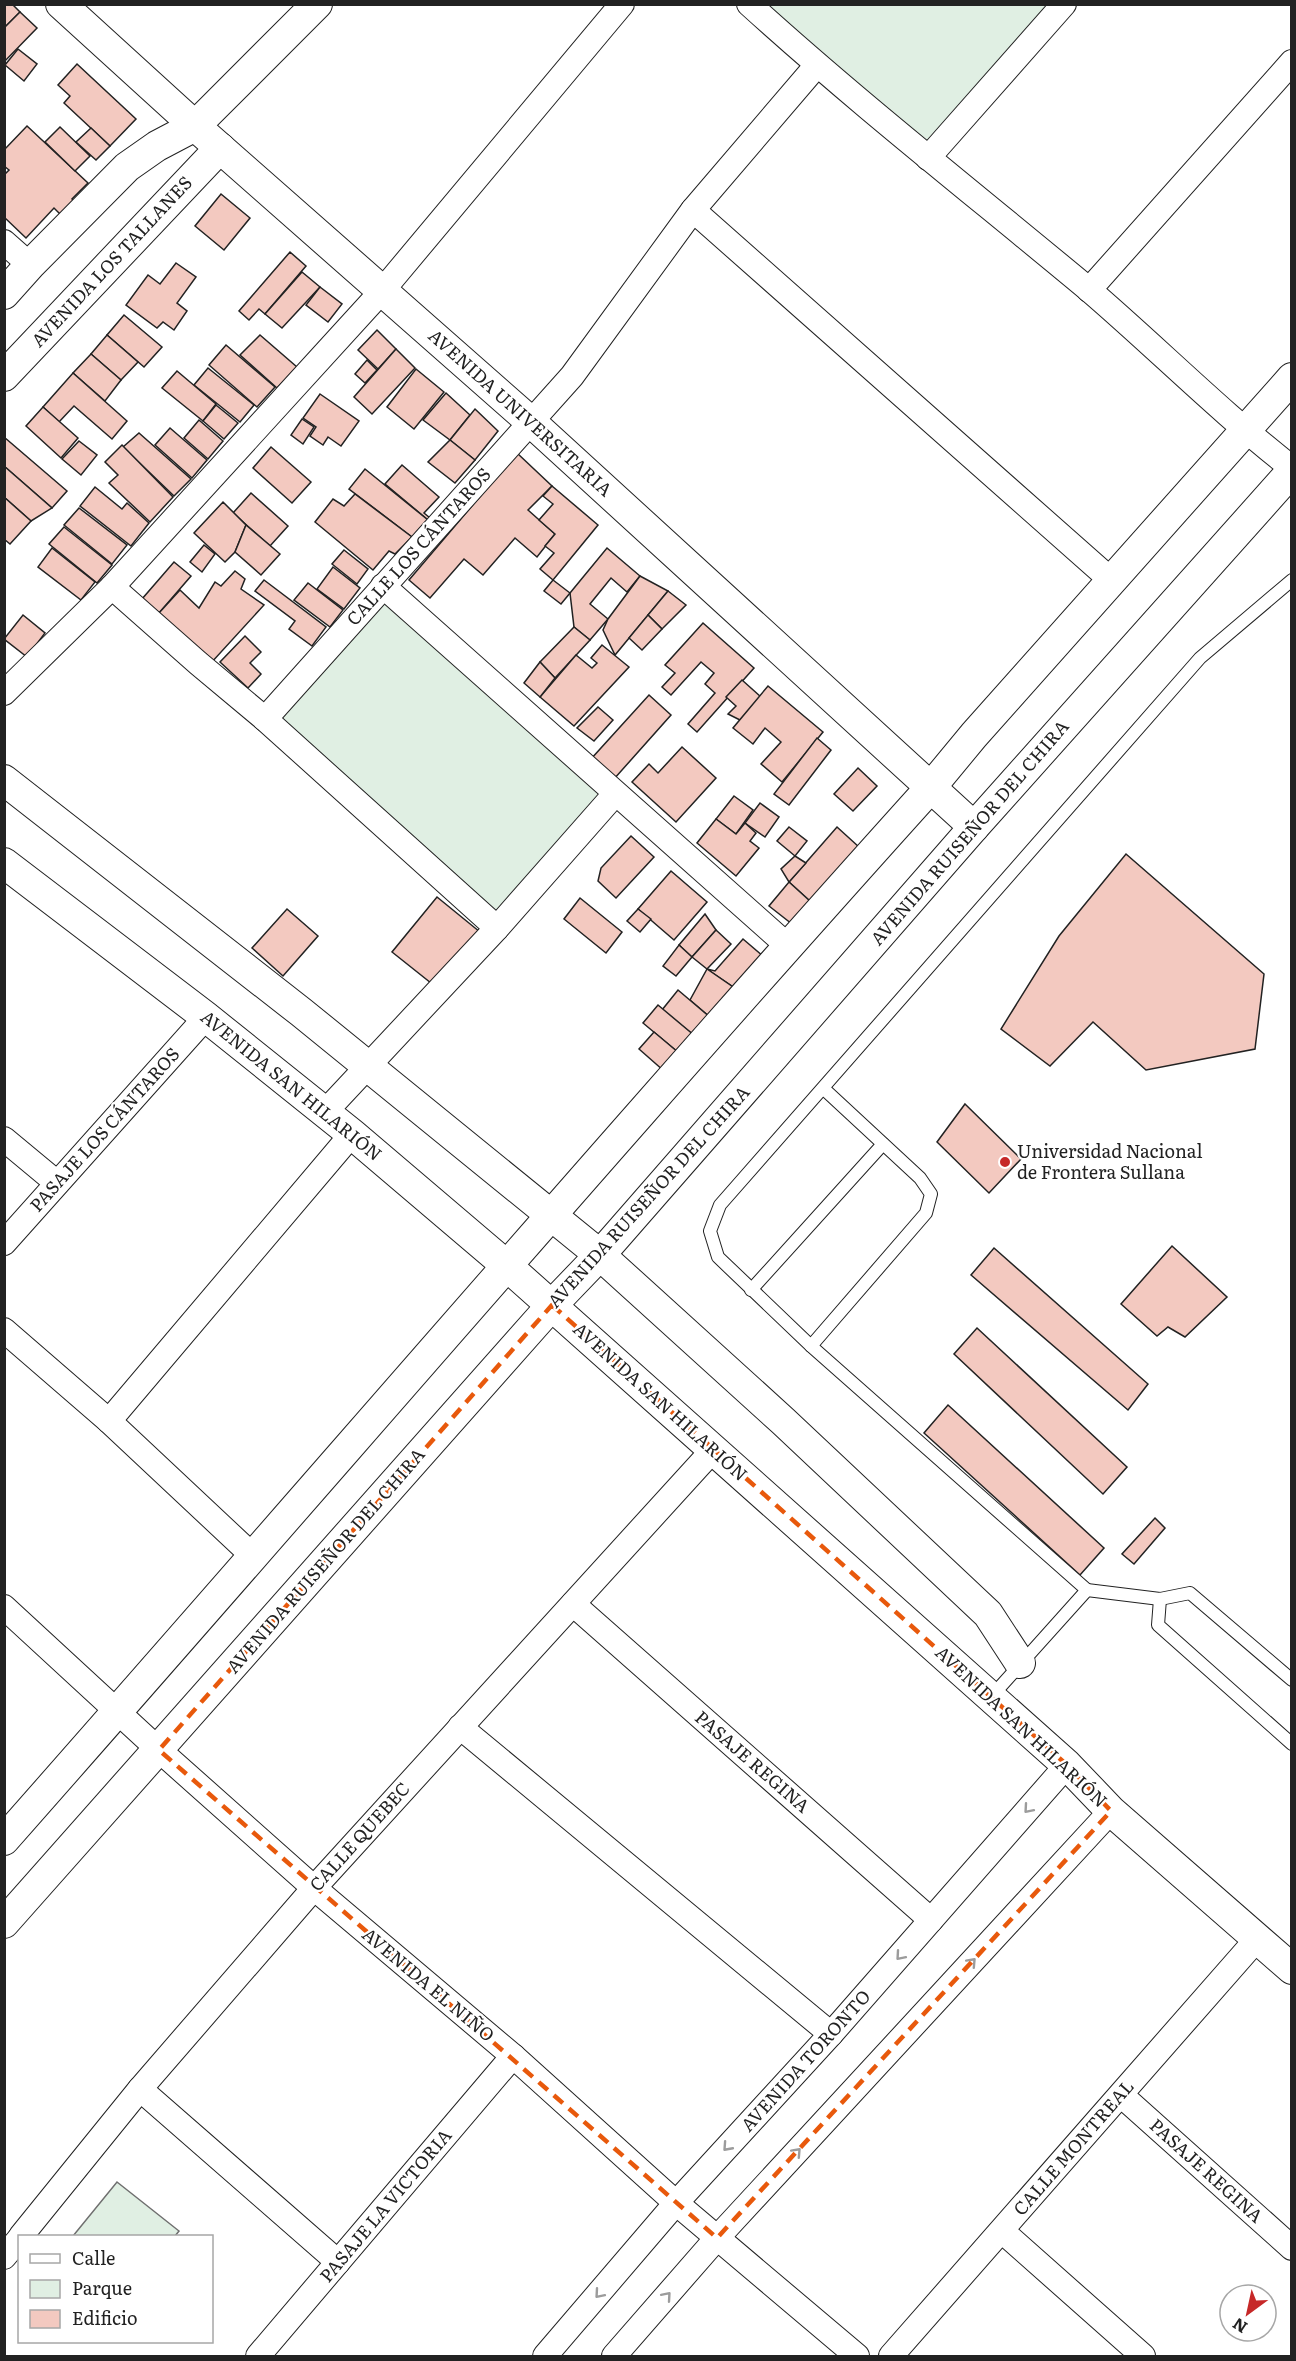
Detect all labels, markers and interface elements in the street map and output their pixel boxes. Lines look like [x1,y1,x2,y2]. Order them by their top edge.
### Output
street label: AVENIDA LOS TALLANES [24,169,198,353]
street label: AVENIDA UNIVERSITARIA [423,322,619,502]
street label: CALLE LOS CÁNTAROS [339,461,496,631]
street label: AVENIDA RUISEÑOR DEL CHIRA [863,713,1075,951]
street label: AVENIDA SAN HILARIÓN [195,1003,389,1167]
street label: PASAJE LOS CÁNTAROS [23,1041,185,1217]
street label: AVENIDA RUISEÑOR DEL CHIRA [540,1079,755,1313]
place label: Universidad Nacional de Frontera Sullana [1017,1137,1203,1185]
marker: Universidad Nacional de Frontera Sullana [998,1155,1012,1169]
street label: AVENIDA SAN HILARIÓN [568,1315,754,1487]
street label: AVENIDA RUISEÑOR DEL CHIRA [219,1441,431,1679]
street label: AVENIDA SAN HILARIÓN [930,1639,1114,1813]
street label: PASAJE REGINA [690,1703,816,1818]
street label: CALLE QUEBEC [302,1775,415,1897]
one-way arrow [1024,1802,1035,1813]
street label: AVENIDA EL NIÑO [357,1920,501,2047]
one-way arrow [896,1949,907,1959]
one-way arrow [965,1958,976,1968]
street label: AVENIDA TORONTO [734,1983,876,2137]
street label: CALLE MONTREAL [1006,2073,1140,2221]
street label: PASAJE REGINA [1144,2112,1270,2228]
street label: PASAJE LA VICTORIA [312,2122,457,2288]
one-way arrow [723,2141,734,2151]
one-way arrow [790,2148,801,2158]
legend [18,2235,213,2343]
text: Calle [72,2244,115,2271]
text: Parque [72,2274,132,2301]
north arrow [1218,2283,1278,2343]
one-way arrow [595,2287,606,2298]
one-way arrow [659,2292,670,2303]
text: Edificio [72,2304,138,2331]
text: N [1227,2313,1251,2340]

